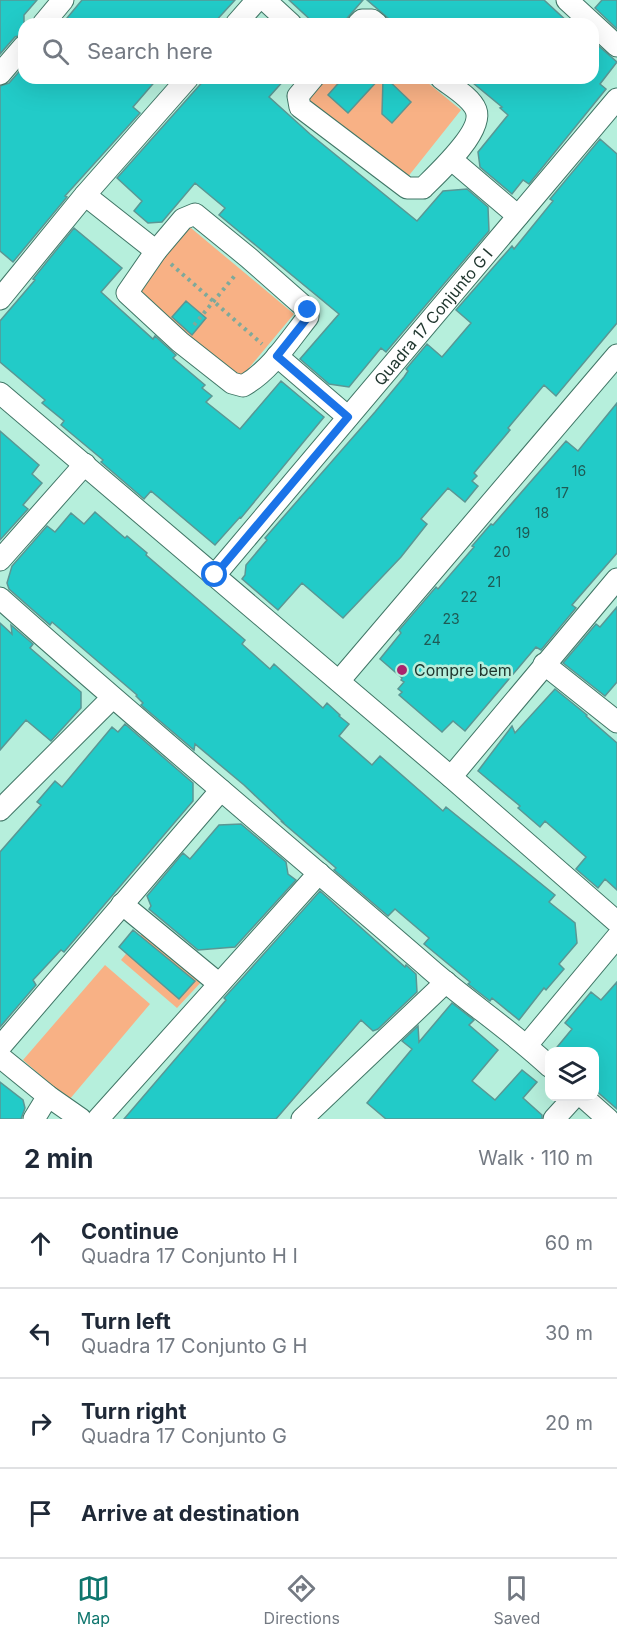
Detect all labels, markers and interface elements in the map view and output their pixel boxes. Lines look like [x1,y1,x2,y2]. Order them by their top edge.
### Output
search box [18,18,599,84]
icon: search [39,35,72,68]
text: Search here [87,38,213,64]
street label: Quadra 17 Conjunto G I [369,244,497,390]
route end [294,296,320,322]
house number: 16 [572,462,586,479]
house number: 17 [555,484,569,501]
house number: 18 [535,504,549,521]
house number: 19 [516,524,530,541]
house number: 20 [493,543,511,560]
route start [201,561,227,587]
house number: 21 [487,573,501,590]
house number: 22 [460,588,478,605]
house number: 23 [442,610,460,627]
house number: 24 [423,631,441,648]
place label: Compre bem [414,660,512,680]
marker: Compre bem [395,663,409,677]
map controls [545,1047,599,1101]
button: layers [545,1047,599,1101]
text: 2 min [24,1143,94,1174]
text: Walk · 110 m [478,1146,593,1170]
text: Continue [81,1218,179,1244]
icon: ahead [24,1227,57,1260]
text: 60 m [545,1231,593,1255]
text: Quadra 17 Conjunto H I [81,1244,298,1268]
text: Turn left [81,1308,171,1334]
icon: left [24,1317,57,1350]
text: 30 m [545,1321,593,1345]
text: Quadra 17 Conjunto G H [81,1334,307,1358]
text: Turn right [81,1398,187,1424]
icon: right [24,1407,57,1440]
text: 20 m [545,1411,593,1435]
text: Quadra 17 Conjunto G [81,1424,287,1448]
icon: arrive [24,1497,57,1530]
text: Arrive at destination [81,1500,300,1526]
tab: Map [77,1572,110,1628]
tab: Directions [264,1572,340,1628]
tab: Saved [493,1572,540,1628]

